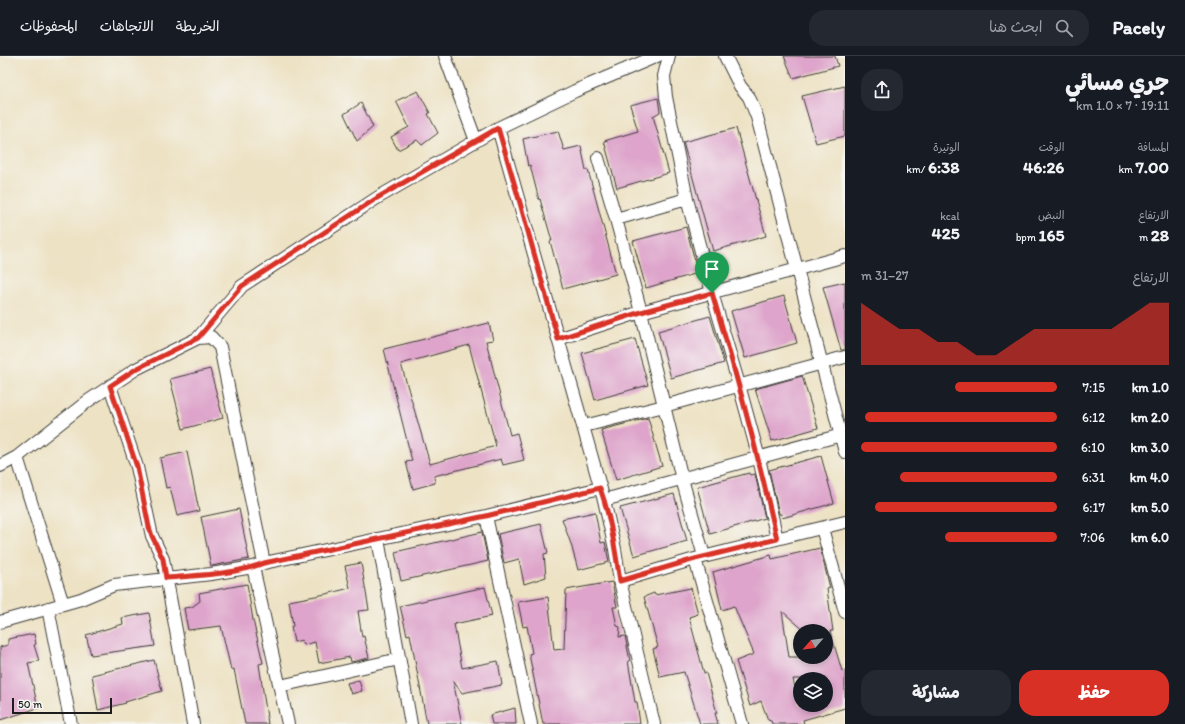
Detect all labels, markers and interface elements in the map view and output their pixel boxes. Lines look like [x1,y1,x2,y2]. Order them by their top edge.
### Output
search box [809,10,1089,46]
text: Pacely [1113,16,1165,39]
icon: search [1053,17,1075,39]
text: المحفوظات [20,18,78,35]
text: الاتجاهات [100,18,154,35]
text: الخريطة [176,18,219,35]
text: ابحث هنا [989,18,1043,36]
button: share [861,69,903,111]
text: جري مسائي [1065,69,1169,96]
text: 19:11 · 7 × 1.0 km [1076,98,1169,113]
text: الوتيرة [933,141,960,154]
text: الوقت [1039,141,1064,154]
text: المسافة [1138,141,1169,154]
text: 6:38 [928,157,960,177]
text: 46:26 [1023,157,1064,177]
text: 7.00 [1135,157,1169,177]
text: /km [906,163,928,176]
text: km [1118,163,1135,176]
text: النبض [1038,209,1064,222]
text: الارتفاع [1138,209,1169,222]
text: kcal [940,210,960,223]
text: 425 [932,223,960,243]
text: 165 [1039,225,1064,245]
text: 28 [1151,225,1169,245]
text: bpm [1016,231,1039,244]
text: m [1139,231,1151,244]
pin [695,252,729,293]
icon: arrive [701,258,723,280]
text: 27–31 m [861,268,909,283]
text: الارتفاع [1133,270,1169,285]
text: 7:15 [1083,380,1105,395]
text: 1.0 km [1132,380,1169,395]
text: 6:12 [1082,410,1105,425]
text: 2.0 km [1131,410,1169,425]
text: 6:10 [1081,440,1105,455]
text: 3.0 km [1131,440,1169,455]
text: 6:31 [1082,470,1105,485]
text: 4.0 km [1130,470,1169,485]
text: 6:17 [1082,500,1105,515]
text: 5.0 km [1131,500,1169,515]
text: 7:06 [1080,530,1105,545]
text: 6.0 km [1131,530,1169,545]
north arrow [793,624,833,664]
map controls [793,624,833,712]
button: مشاركة [861,670,1011,716]
button: حفظ [1019,670,1169,716]
button: layers [793,672,833,712]
scale bar [12,696,112,715]
text: 50 m [18,698,42,711]

